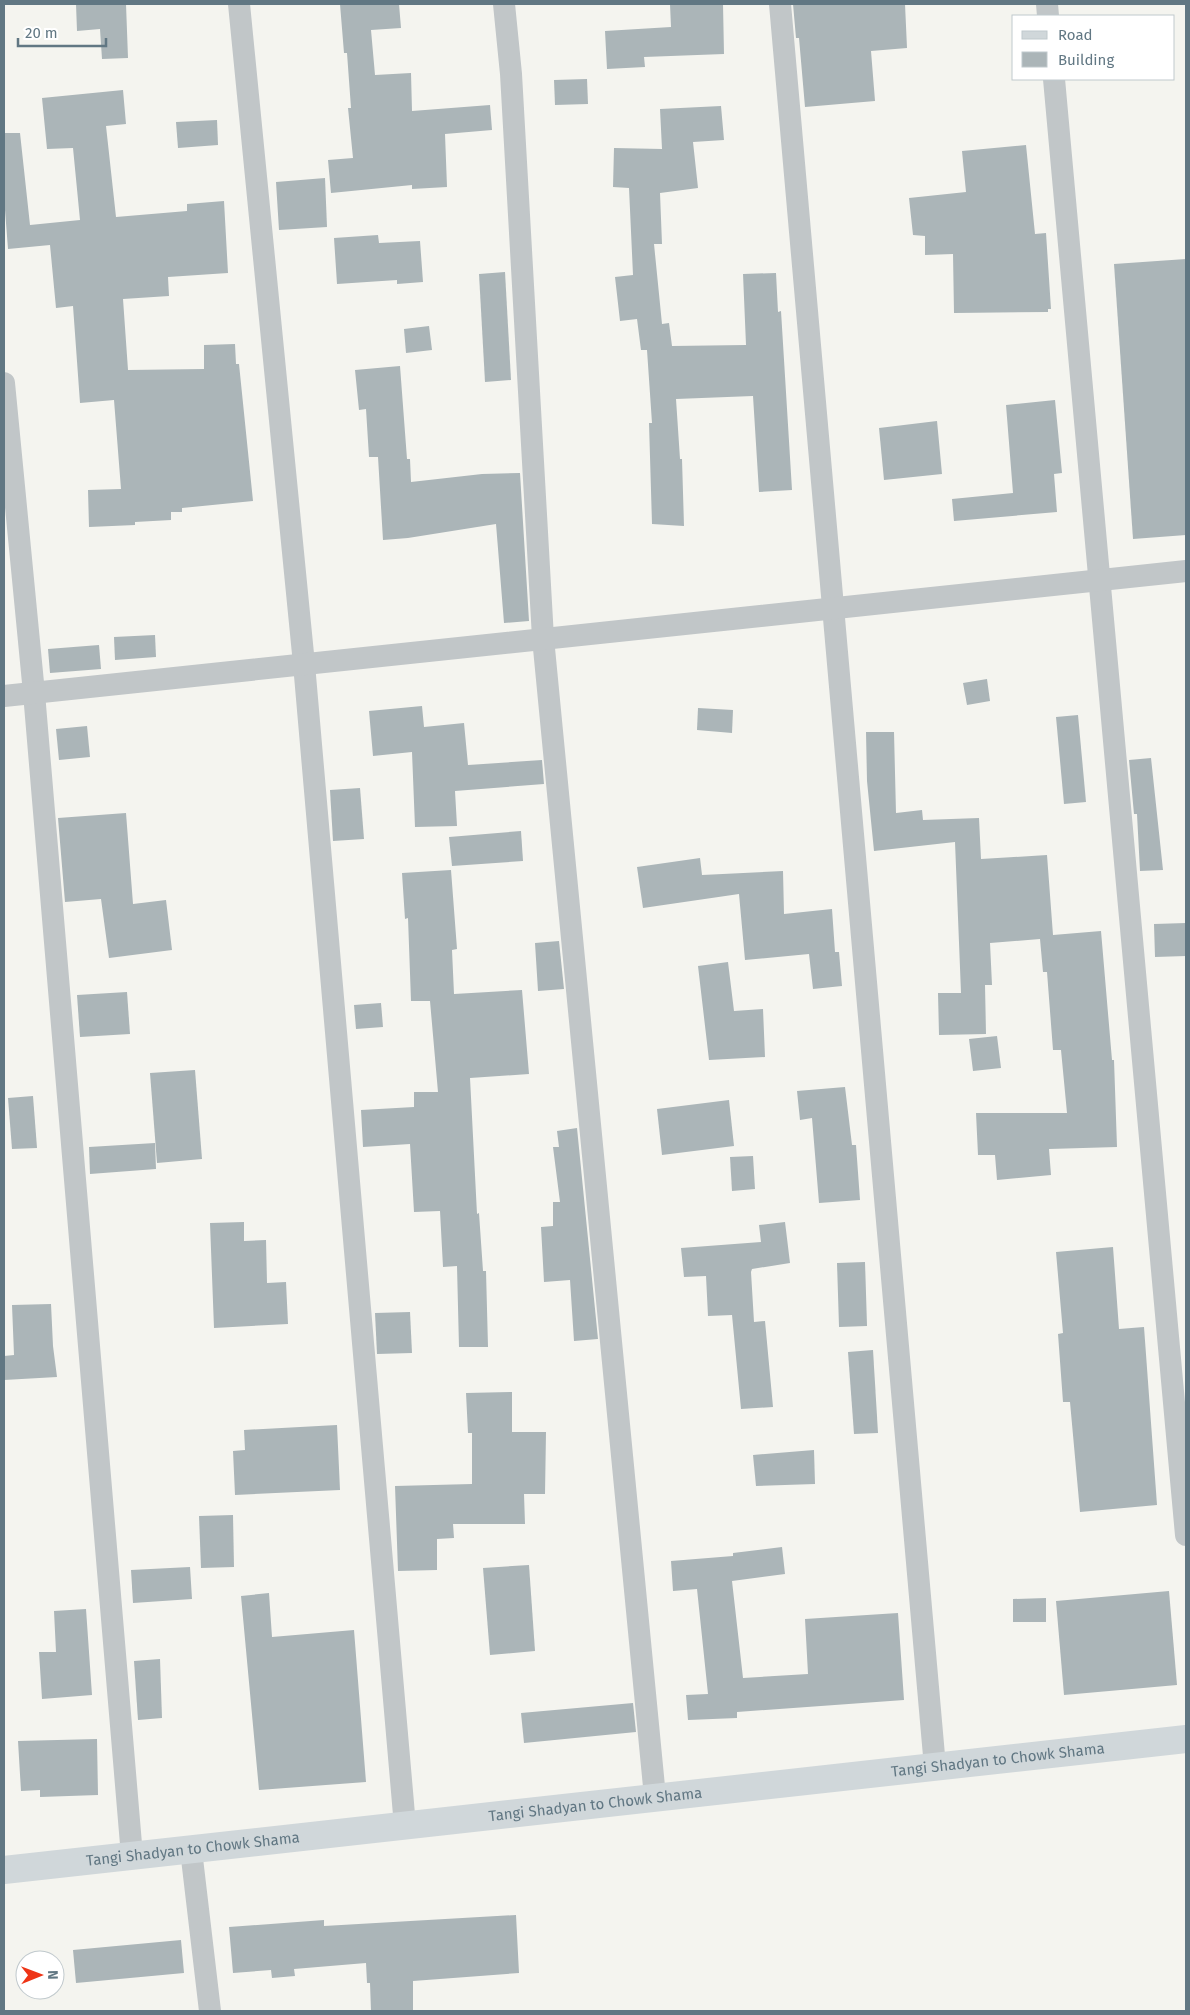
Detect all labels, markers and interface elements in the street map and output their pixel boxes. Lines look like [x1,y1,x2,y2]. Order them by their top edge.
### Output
scale bar [18,15,105,47]
legend [1012,15,1175,80]
text: 20 m [25,24,58,42]
text: Road [1058,26,1093,44]
text: Building [1058,51,1114,69]
street label: Tangi Shadyan to Chowk Shama [890,1739,1106,1781]
street label: Tangi Shadyan to Chowk Shama [488,1784,703,1825]
street label: Tangi Shadyan to Chowk Shama [85,1828,301,1870]
north arrow [15,1950,65,2000]
text: N [44,1970,61,1980]

